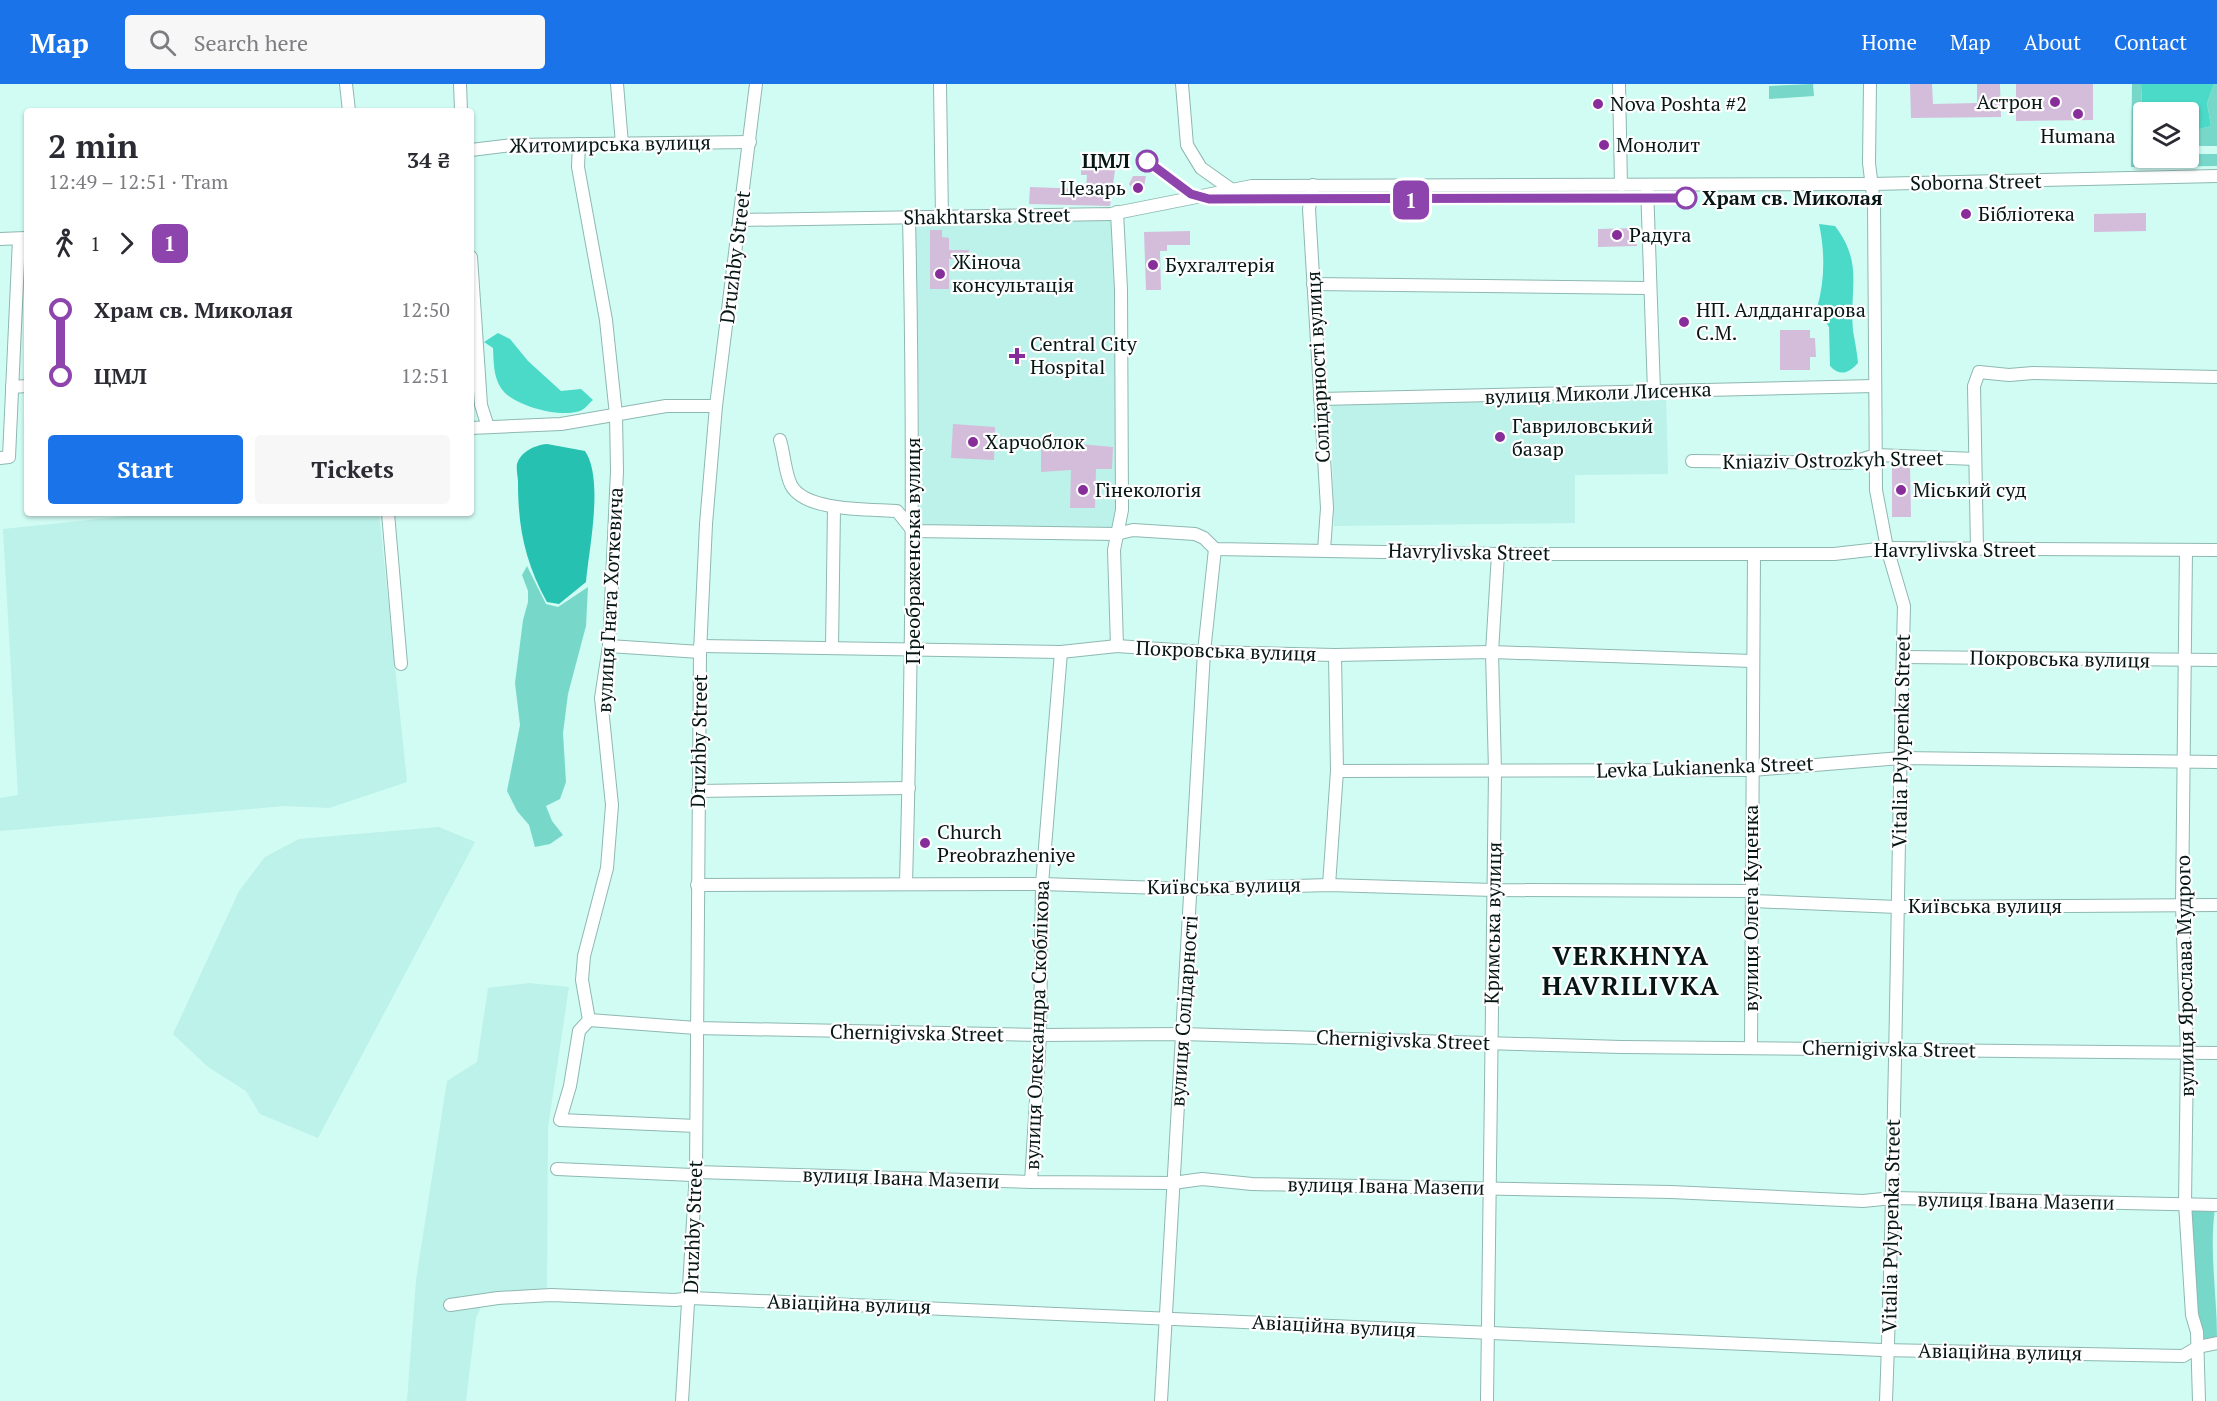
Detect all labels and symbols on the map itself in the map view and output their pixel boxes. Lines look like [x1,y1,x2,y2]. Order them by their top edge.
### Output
place label: Астрон [1977,88,2043,115]
place label: Nova Poshta #2 [1610,90,1747,117]
marker: Астрон [2048,95,2062,109]
marker: Nova Poshta #2 [1591,97,1605,111]
marker: Humana [2071,107,2085,121]
place label: Humana [2040,122,2116,149]
street label: Житомирська вулиця [509,128,711,159]
place label: Монолит [1616,131,1700,158]
marker: Монолит [1597,138,1611,152]
place label: ЦМЛ [1082,147,1130,174]
marker: ЦМЛ [1136,150,1158,172]
street label: Soborna Street [1910,167,2043,196]
place label: Цезарь [1060,174,1126,201]
line badge: 1 [1392,180,1430,220]
marker: Цезарь [1131,181,1145,195]
place label: Храм св. Миколая [1702,184,1883,211]
marker: Храм св. Миколая [1675,187,1697,209]
street label: Druzhby Street [713,188,756,325]
place label: Бібліотека [1978,200,2075,227]
street label: Shakhtarska Street [903,201,1071,230]
marker: Бібліотека [1959,207,1973,221]
place label: Радуга [1629,221,1691,248]
marker: Радуга [1610,228,1624,242]
place label: Жіноча консультація [952,248,1074,298]
place label: Бухгалтерія [1165,251,1275,278]
marker: Бухгалтерія [1146,258,1160,272]
marker: Жіноча консультація [933,267,947,281]
street label: Солідарності вулиця [1299,270,1336,464]
place label: НП. Алддангарова С.М. [1696,296,1866,346]
marker: НП. Алддангарова С.М. [1677,315,1691,329]
place label: Central City Hospital [1030,330,1138,380]
marker: Central City Hospital [1008,347,1026,365]
street label: вулиця Миколи Лисенка [1484,375,1712,410]
place label: Гавриловський базар [1512,412,1653,462]
place label: Харчоблок [985,428,1085,455]
marker: Гавриловський базар [1493,430,1507,444]
marker: Харчоблок [966,435,980,449]
street label: Преображенська вулиця [899,438,926,664]
street label: Kniaziv Ostrozkyh Street [1722,444,1944,475]
place label: Гінекологія [1095,476,1201,503]
place label: Міський суд [1913,476,2026,503]
marker: Гінекологія [1076,483,1090,497]
marker: Міський суд [1894,483,1908,497]
street label: вулиця Гната Хоткевича [590,486,629,713]
street label: Havrylivska Street [1874,536,2037,563]
street label: Havrylivska Street [1388,537,1551,566]
street label: Vitalia Pylypenka Street [1885,633,1916,848]
street label: Покровська вулиця [1135,634,1317,667]
street label: Покровська вулиця [1969,643,2151,674]
street label: Druzhby Street [684,673,713,808]
street label: Levka Lukianenka Street [1596,749,1815,784]
street label: вулиця Олега Куценка [1737,805,1764,1011]
place label: Church Preobrazheniye [937,818,1076,868]
marker: Church Preobrazheniye [918,836,932,850]
street label: Кримська вулиця [1478,841,1507,1005]
street label: вулиця Ярослава Мудрого [2169,855,2200,1097]
street label: Київська вулиця [1147,871,1301,900]
street label: вулиця Олександра Скоблікова [1018,880,1055,1170]
street label: Київська вулиця [1908,892,2062,919]
street label: вулиця Солідарності [1163,914,1204,1108]
district label: VERKHNYA HAVRILIVKA [1542,938,1720,1002]
street label: Chernigivska Street [830,1017,1005,1048]
street label: Chernigivska Street [1315,1023,1491,1056]
street label: Chernigivska Street [1802,1033,1977,1064]
street label: Vitalia Pylypenka Street [1875,1118,1906,1333]
street label: Druzhby Street [677,1159,708,1294]
street label: вулиця Івана Мазепи [802,1161,1000,1194]
street label: вулиця Івана Мазепи [1287,1170,1485,1201]
street label: вулиця Івана Мазепи [1917,1185,2115,1216]
street label: Авіаційна вулиця [766,1287,932,1320]
street label: Авіаційна вулиця [1251,1308,1417,1343]
street label: Авіаційна вулиця [1918,1337,2082,1366]

